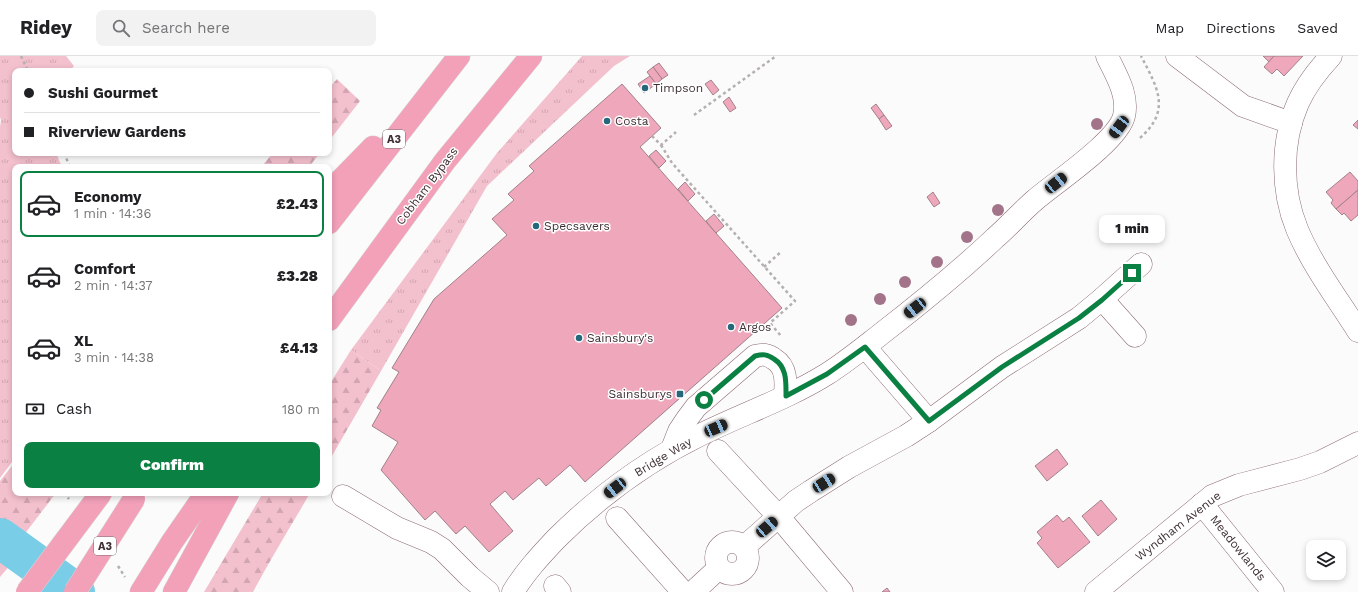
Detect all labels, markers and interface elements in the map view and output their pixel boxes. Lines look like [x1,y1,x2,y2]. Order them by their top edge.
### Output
search box [96,10,376,46]
text: Ridey [20,16,72,39]
icon: search [110,17,132,39]
text: Search here [142,19,230,37]
text: Map [1156,20,1184,36]
text: Directions [1206,20,1275,36]
text: Saved [1297,20,1338,36]
place label: Timpson [653,81,703,95]
marker: Timpson [640,83,650,93]
text: Sushi Gourmet [48,84,158,102]
place label: Costa [615,114,649,128]
car [1107,114,1131,140]
marker: Costa [602,116,612,126]
text: Riverview Gardens [48,123,186,141]
road number: A3 [383,130,405,148]
street label: Cobham Bypass [393,144,461,228]
car [1043,171,1069,195]
icon: car [26,186,62,222]
text: Economy [74,188,141,206]
text: £2.43 [276,195,318,213]
text: 1 min · 14:36 [74,206,151,221]
callout: 1 min [1099,215,1165,243]
place label: Specsavers [544,219,610,233]
marker: Specsavers [531,221,541,231]
text: 1 min [1115,221,1149,236]
icon: car [26,258,62,294]
text: Comfort [74,260,135,278]
route end [1123,264,1141,282]
text: £3.28 [277,267,318,285]
text: 2 min · 14:37 [74,278,153,293]
car [902,296,928,320]
place label: Argos [739,320,771,334]
marker: Argos [726,322,736,332]
icon: car [26,330,62,366]
place label: Sainsbury's [587,331,653,345]
text: XL [74,332,93,350]
marker: Sainsbury's [574,333,584,343]
text: £4.13 [280,339,318,357]
text: 3 min · 14:38 [74,350,154,365]
place label: Sainsburys [609,387,672,401]
marker: Sainsburys [675,389,685,399]
route start [695,391,713,409]
icon: cash [24,398,46,420]
text: Cash [56,400,92,418]
text: 180 m [282,402,320,417]
car [703,418,729,438]
street label: Bridge Way [632,434,695,480]
button: Confirm [24,442,320,488]
car [811,472,837,494]
car [602,476,628,500]
street label: Wyndham Avenue [1133,488,1223,564]
street label: Meadowlands [1207,512,1269,584]
car [754,515,780,539]
road number: A3 [94,537,116,555]
map controls [1306,540,1346,580]
button: layers [1306,540,1346,580]

